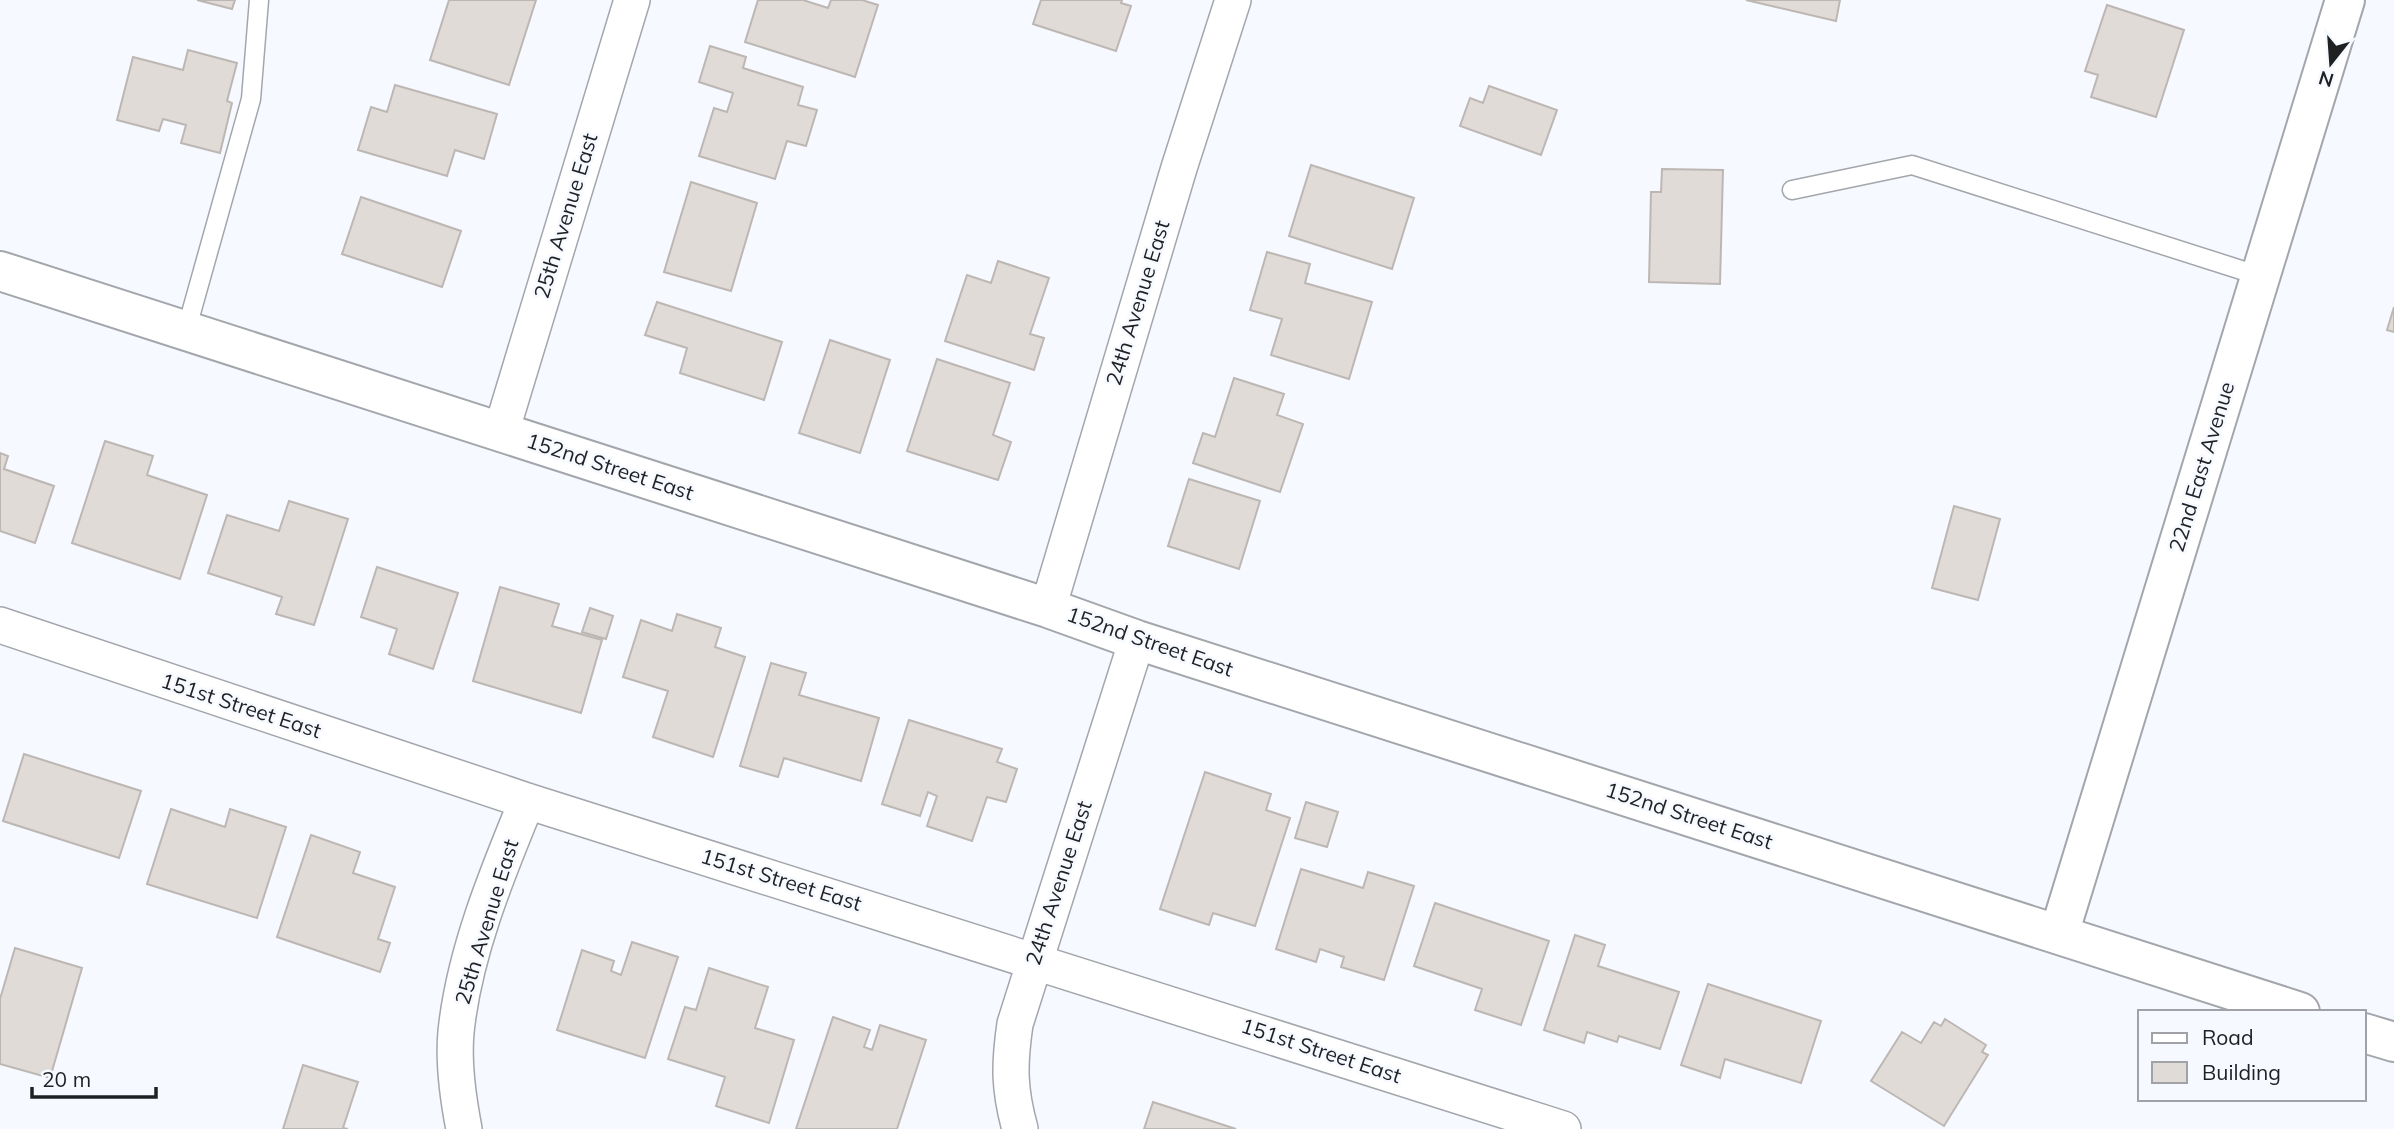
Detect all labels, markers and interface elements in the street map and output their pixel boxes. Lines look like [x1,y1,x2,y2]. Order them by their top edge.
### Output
north arrow [2296,28,2366,98]
text: N [2316,66,2336,93]
street label: 25th Avenue East [528,130,603,301]
street label: 24th Avenue East [1100,217,1175,388]
street label: 22nd East Avenue [2163,378,2239,555]
street label: 152nd Street East [523,427,697,505]
street label: 152nd Street East [1064,600,1237,682]
street label: 151st Street East [158,667,325,743]
street label: 152nd Street East [1602,776,1776,854]
street label: 24th Avenue East [1019,797,1097,968]
street label: 25th Avenue East [449,836,524,1007]
street label: 151st Street East [698,842,865,916]
legend [2138,1010,2366,1101]
street label: 151st Street East [1238,1012,1405,1088]
text: Road [2202,1024,2253,1050]
scale bar [32,1056,156,1100]
text: Building [2202,1059,2281,1085]
text: 20 m [42,1066,91,1092]

